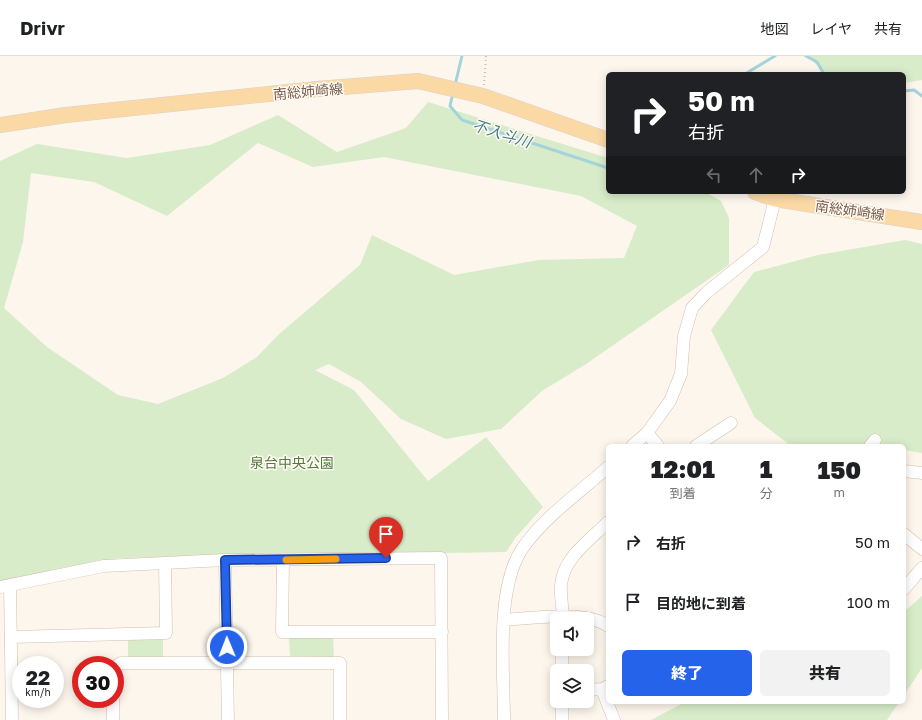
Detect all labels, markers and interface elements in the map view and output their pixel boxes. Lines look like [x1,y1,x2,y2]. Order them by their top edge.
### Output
text: Drivr [20,16,65,39]
text: 地図 [760,20,788,37]
text: レイヤ [810,20,852,37]
text: 共有 [874,20,902,37]
street label: 南総姉崎線 [272,79,344,103]
text: 50 m [688,84,755,117]
icon: right [622,88,674,140]
water label: 不入斗川 [471,115,535,151]
text: 右折 [688,121,724,143]
icon: left [703,164,725,186]
icon: ahead [745,164,767,186]
icon: right [787,164,809,186]
street label: 南総姉崎線 [814,197,886,223]
park label: 泉台中央公園 [250,454,334,471]
text: 12:01 [651,454,715,483]
text: 1 [760,454,772,483]
text: 150 [817,455,861,484]
text: m [834,484,845,500]
text: 到着 [670,485,696,501]
text: 分 [760,485,773,501]
pin [369,517,403,558]
icon: arrive [375,523,397,545]
icon: right [622,531,644,553]
text: 50 m [855,533,890,551]
text: 右折 [656,534,686,552]
icon: arrive [622,591,644,613]
text: 100 m [847,593,890,611]
text: 目的地に到着 [656,594,746,612]
map controls [550,612,594,708]
button: sound [550,612,594,656]
position arrow [206,626,248,668]
button: 終了 [622,650,752,696]
button: 共有 [760,650,890,696]
speed limit sign: 30 [72,656,124,708]
button: layers [550,664,594,708]
text: 22 [26,665,50,689]
text: km/h [25,686,51,698]

